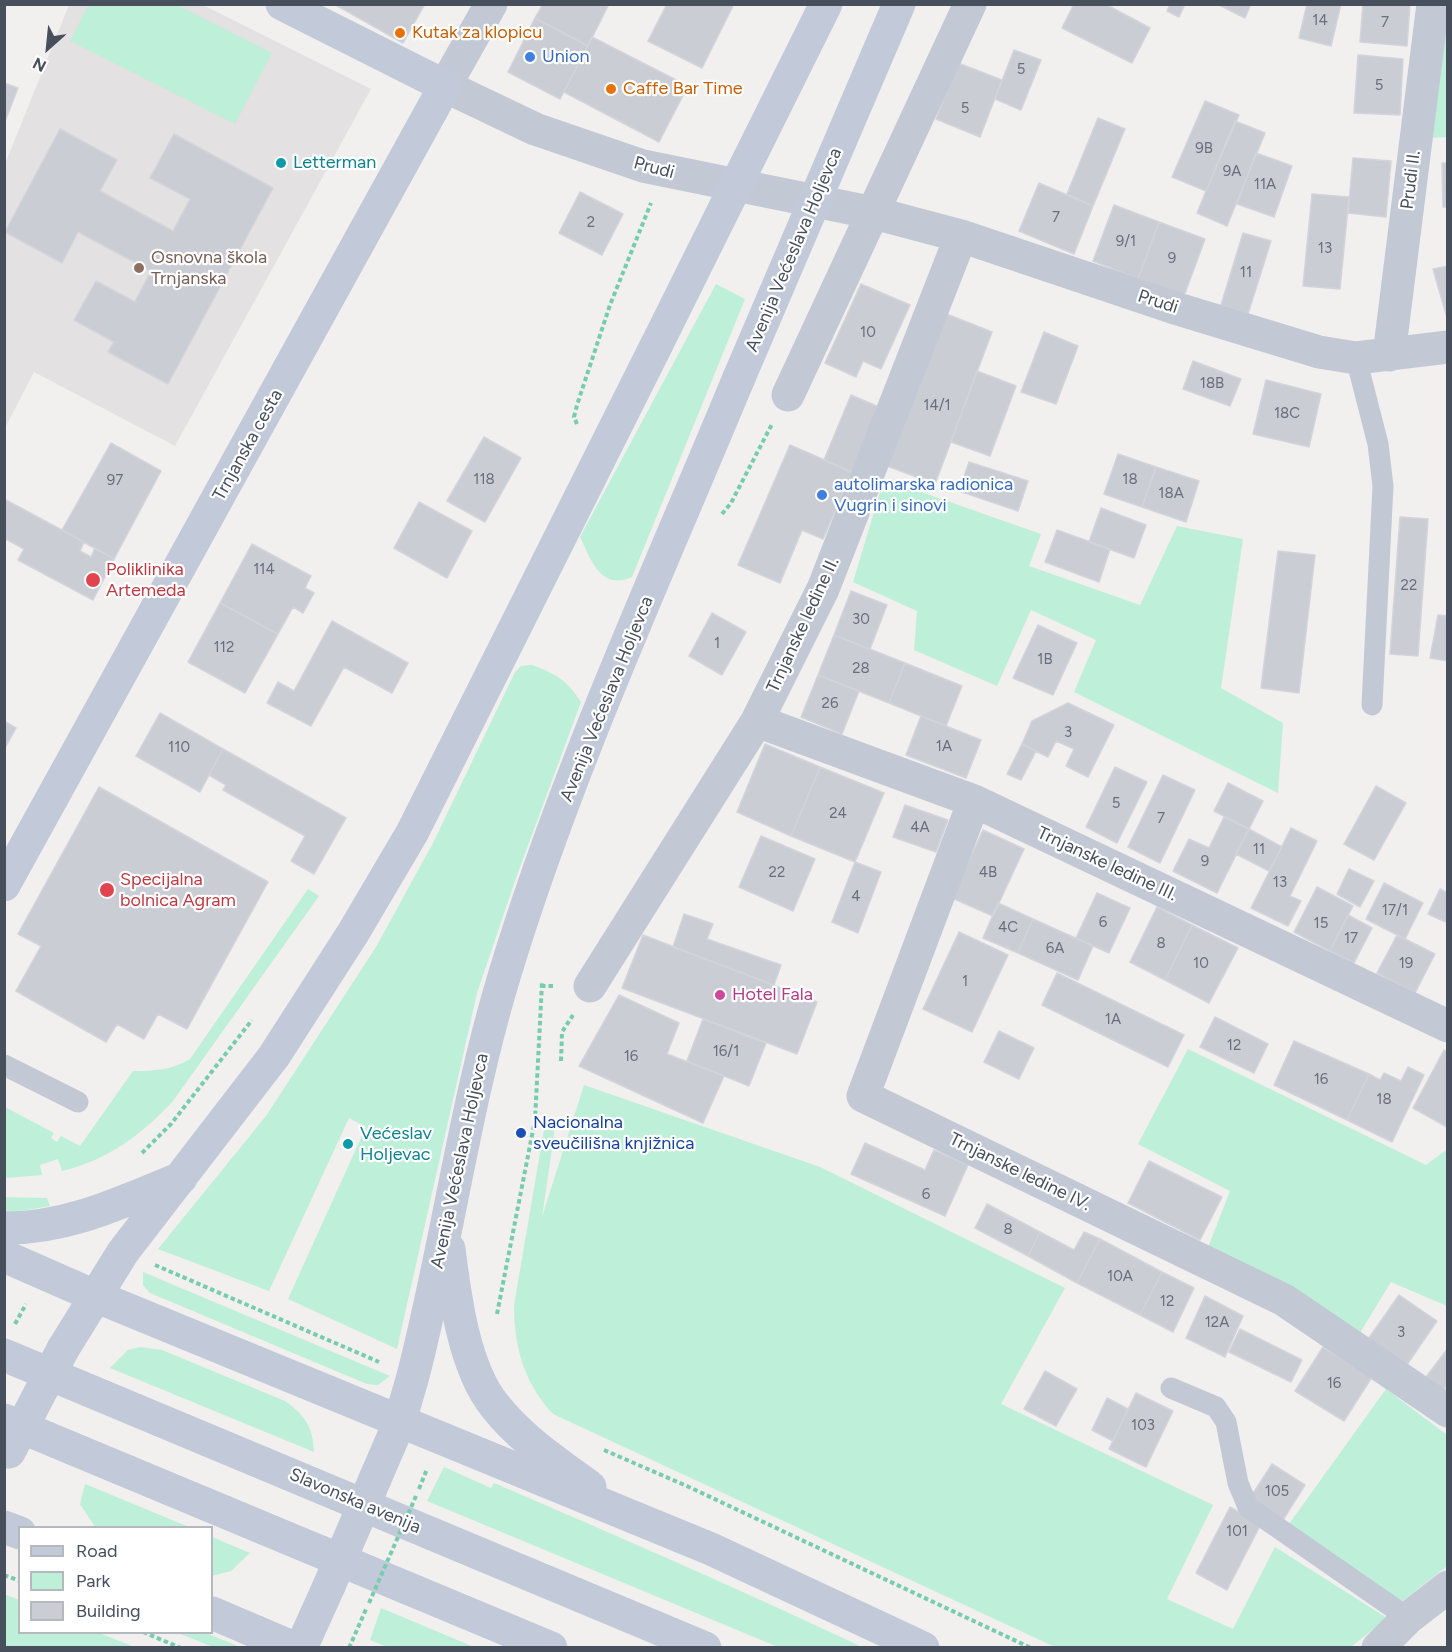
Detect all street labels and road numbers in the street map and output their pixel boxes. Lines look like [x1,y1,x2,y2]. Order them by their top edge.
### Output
street label: Avenija Većeslava Holjevca [741,145,847,355]
street label: Prudi II. [1397,149,1425,211]
street label: Prudi [631,152,677,184]
street label: Prudi [1135,285,1181,319]
street label: Trnjanska cesta [209,386,287,504]
street label: Trnjanske ledine II. [762,554,844,696]
street label: Avenija Većeslava Holjevca [556,593,658,805]
street label: Trnjanske ledine III. [1034,822,1180,906]
street label: Avenija Većeslava Holjevca [427,1051,493,1271]
street label: Trnjanske ledine IV. [946,1128,1094,1216]
street label: Slavonska avenija [286,1464,424,1538]

